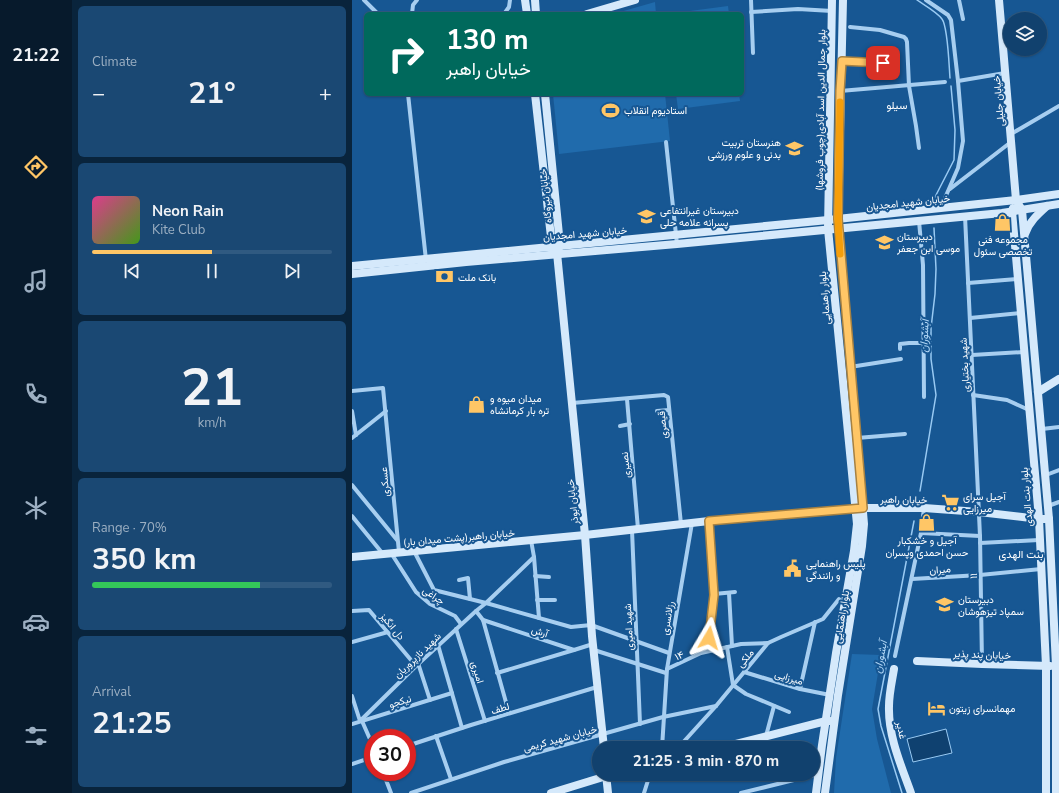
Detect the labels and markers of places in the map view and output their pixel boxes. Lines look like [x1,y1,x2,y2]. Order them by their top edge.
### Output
pin [866,46,900,80]
sports icon: استادیوم انقلاب [601,100,621,120]
place label: استادیوم انقلاب [624,104,687,118]
place label: هنرستان تربیت بدنی و علوم ورزشی [708,136,781,162]
school or university icon: هنرستان تربیت بدنی و علوم ورزشی [784,138,804,158]
place label: دبیرستان غیرانتفاعی پسرانه علامه حلی [660,204,739,230]
school or university icon: دبیرستان غیرانتفاعی پسرانه علامه حلی [637,206,657,226]
shop icon: مجموعه فنی تخصصی سئول [993,212,1013,232]
place label: دبیرستان موسی ابن جعفر [896,230,960,256]
school or university icon: دبیرستان موسی ابن جعفر [874,232,894,252]
place label: مجموعه فنی تخصصی سئول [974,233,1032,259]
bank icon: بانک ملت [435,267,455,287]
place label: بانک ملت [458,271,496,285]
place label: میدان میوه و تره بار کرمانشاه [490,392,549,418]
shop icon: میدان میوه و تره بار کرمانشاه [467,394,487,414]
place label: آجیل سرای میرزایی [963,490,1006,516]
supermarket icon: آجیل سرای میرزایی [940,492,960,512]
shop icon: آجیل و خشکبار حسن احمدی وپسران [917,513,937,533]
place label: آجیل و خشکبار حسن احمدی وپسران [886,534,969,560]
place label: پلیس راهنمایی و رانندگی [806,557,866,583]
public building icon: پلیس راهنمایی و رانندگی [783,559,803,579]
place label: دبیرستان سمپاد تیزهوشان [958,593,1024,619]
school or university icon: دبیرستان سمپاد تیزهوشان [935,595,955,615]
hotel icon: مهمانسرای زیتون [926,698,946,718]
place label: مهمانسرای زیتون [949,702,1015,716]

